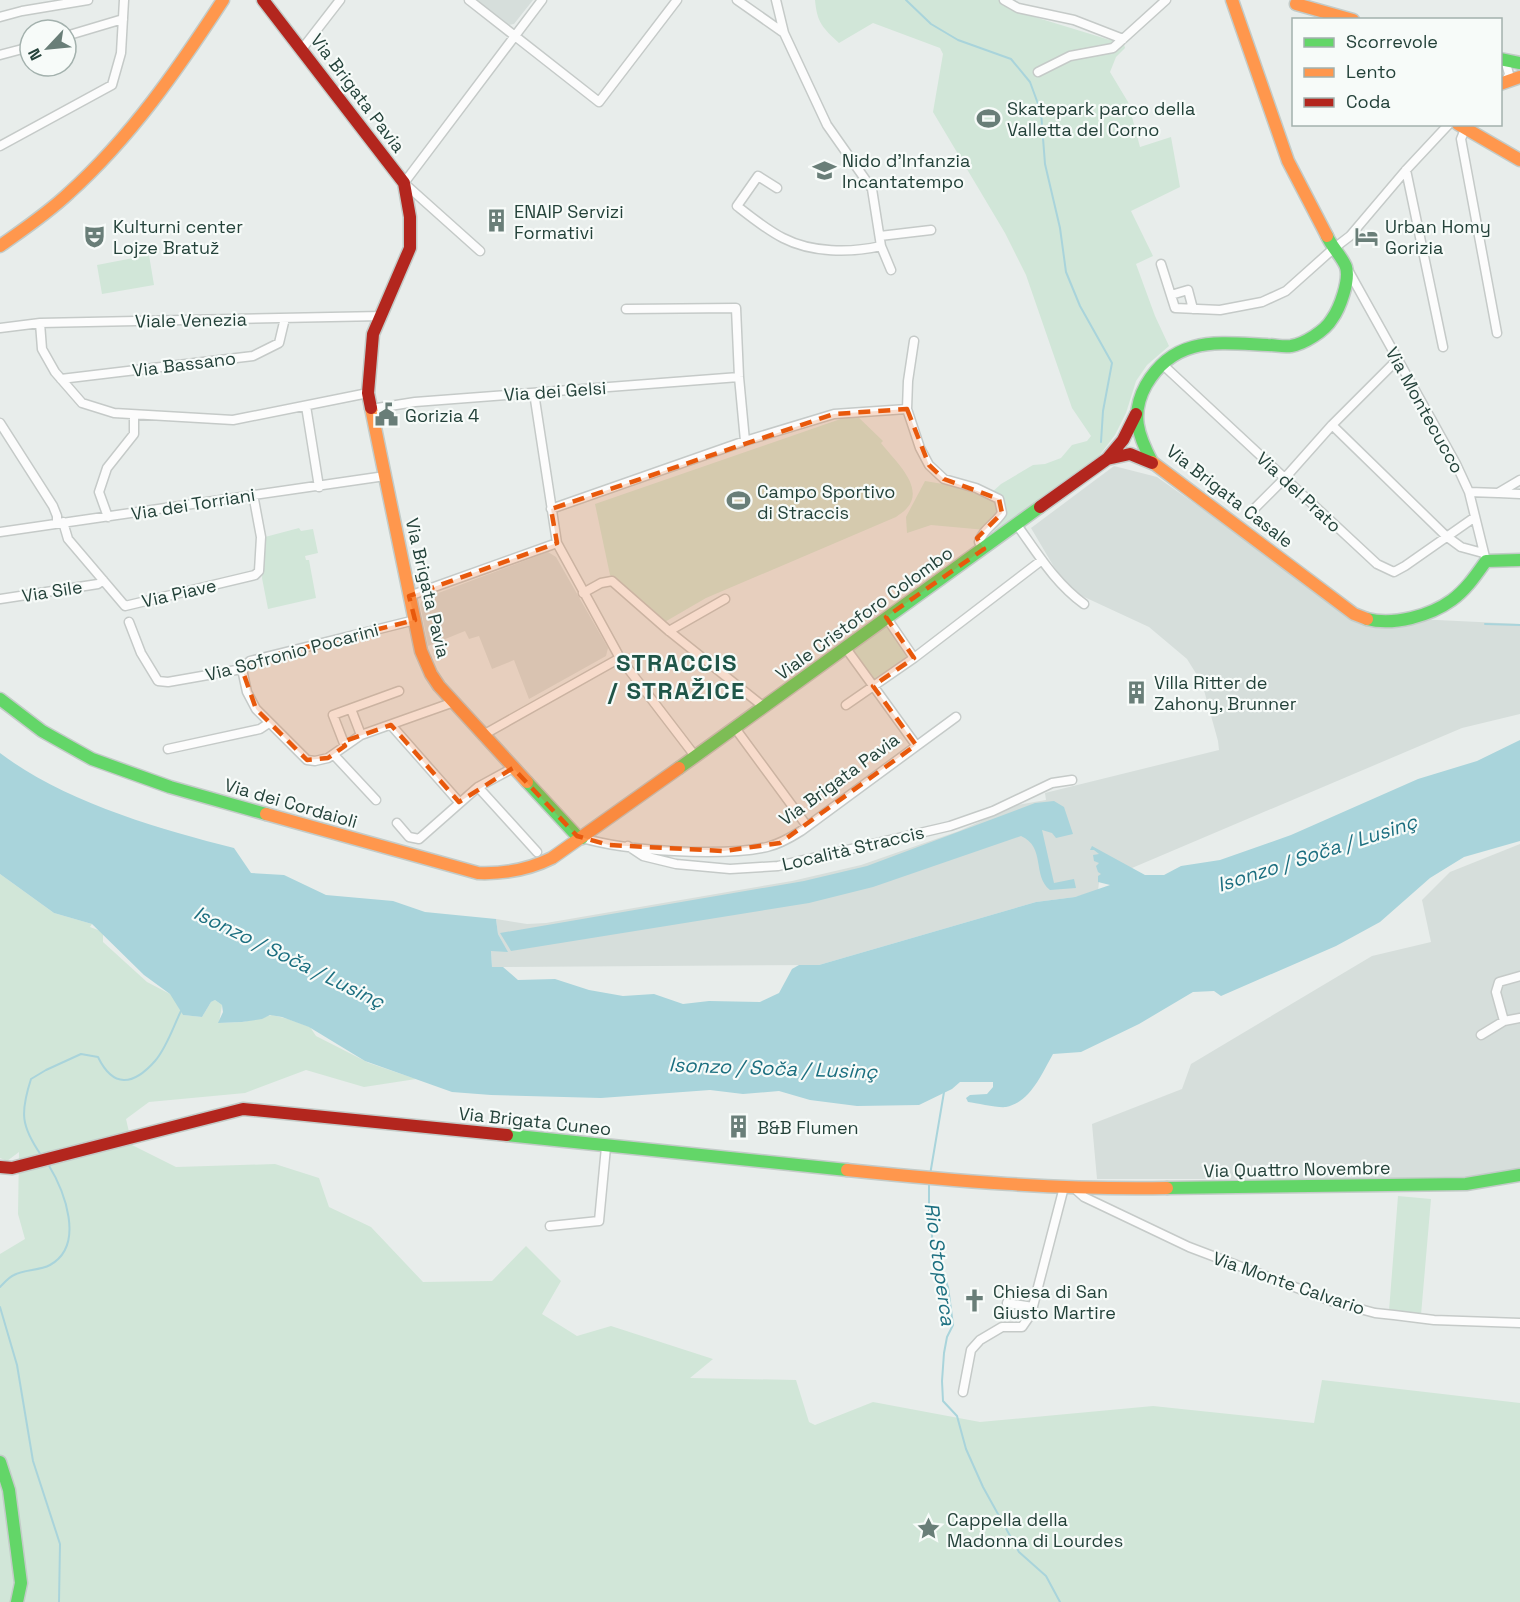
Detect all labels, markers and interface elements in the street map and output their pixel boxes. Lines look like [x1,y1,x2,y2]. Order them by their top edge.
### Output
north arrow [18,18,78,78]
legend [1292,18,1502,126]
street label: Via Brigata Pavia [306,29,410,157]
text: Scorrevole [1346,30,1438,53]
text: N [23,45,47,64]
text: Lento [1346,60,1396,83]
text: Coda [1346,90,1391,113]
place label: Skatepark parco della Valletta del Corno [1007,97,1195,141]
sports icon: Skatepark parco della Valletta del Corno [976,105,1002,131]
place label: Nido d'Infanzia Incantatempo [842,149,970,193]
school or university icon: Nido d'Infanzia Incantatempo [811,157,837,183]
place label: ENAIP Servizi Formativi [514,200,624,244]
building icon: ENAIP Servizi Formativi [483,208,509,234]
place label: Kulturni center Lojze Bratuž [113,215,243,259]
place label: Urban Homy Gorizia [1385,215,1491,259]
theatre icon: Kulturni center Lojze Bratuž [82,223,108,249]
hotel icon: Urban Homy Gorizia [1354,223,1380,249]
street label: Viale Venezia [135,308,247,332]
street label: Via Montecucco [1381,343,1469,477]
street label: Via Bassano [131,346,237,382]
street label: Via dei Gelsi [503,376,607,406]
public building icon: Gorizia 4 [374,402,400,428]
place label: Gorizia 4 [405,404,479,427]
street label: Via Brigata Casale [1162,439,1298,553]
street label: Via del Prato [1252,447,1346,537]
place label: Campo Sportivo di Straccis [757,480,895,524]
street label: Via dei Torriani [129,483,257,525]
sports icon: Campo Sportivo di Straccis [726,488,752,514]
street label: Via Brigata Pavia [401,516,455,660]
street label: Viale Cristoforo Colombo [771,541,957,685]
street label: Via Piave [140,573,218,613]
street label: Via Sile [20,575,84,607]
street label: Via Sofronio Pocarini [203,618,381,686]
district label: STRACCIS / STRAŽICE [607,647,746,706]
place label: Villa Ritter de Zahony, Brunner [1154,671,1297,715]
building icon: Villa Ritter de Zahony, Brunner [1123,679,1149,705]
street label: Via Brigata Pavia [774,728,904,830]
street label: Via dei Cordaioli [222,773,360,833]
water label: Isonzo / Soča / Lusinç [1214,808,1421,898]
street label: Località Straccis [780,820,926,876]
water label: Isonzo / Soča / Lusinç [190,900,389,1015]
water label: Isonzo / Soča / Lusinç [668,1051,879,1085]
street label: Via Brigata Cuneo [457,1102,613,1140]
building icon: B&B Flumen [726,1114,752,1140]
place label: B&B Flumen [757,1116,859,1139]
street label: Via Quattro Novembre [1203,1156,1391,1182]
water label: Rio Stoperca [919,1201,962,1328]
street label: Via Monte Calvario [1210,1246,1368,1320]
place label: Chiesa di San Giusto Martire [993,1280,1116,1324]
church icon: Chiesa di San Giusto Martire [962,1288,988,1314]
place label: Cappella della Madonna di Lourdes [947,1508,1123,1552]
place icon: Cappella della Madonna di Lourdes [916,1516,942,1542]

